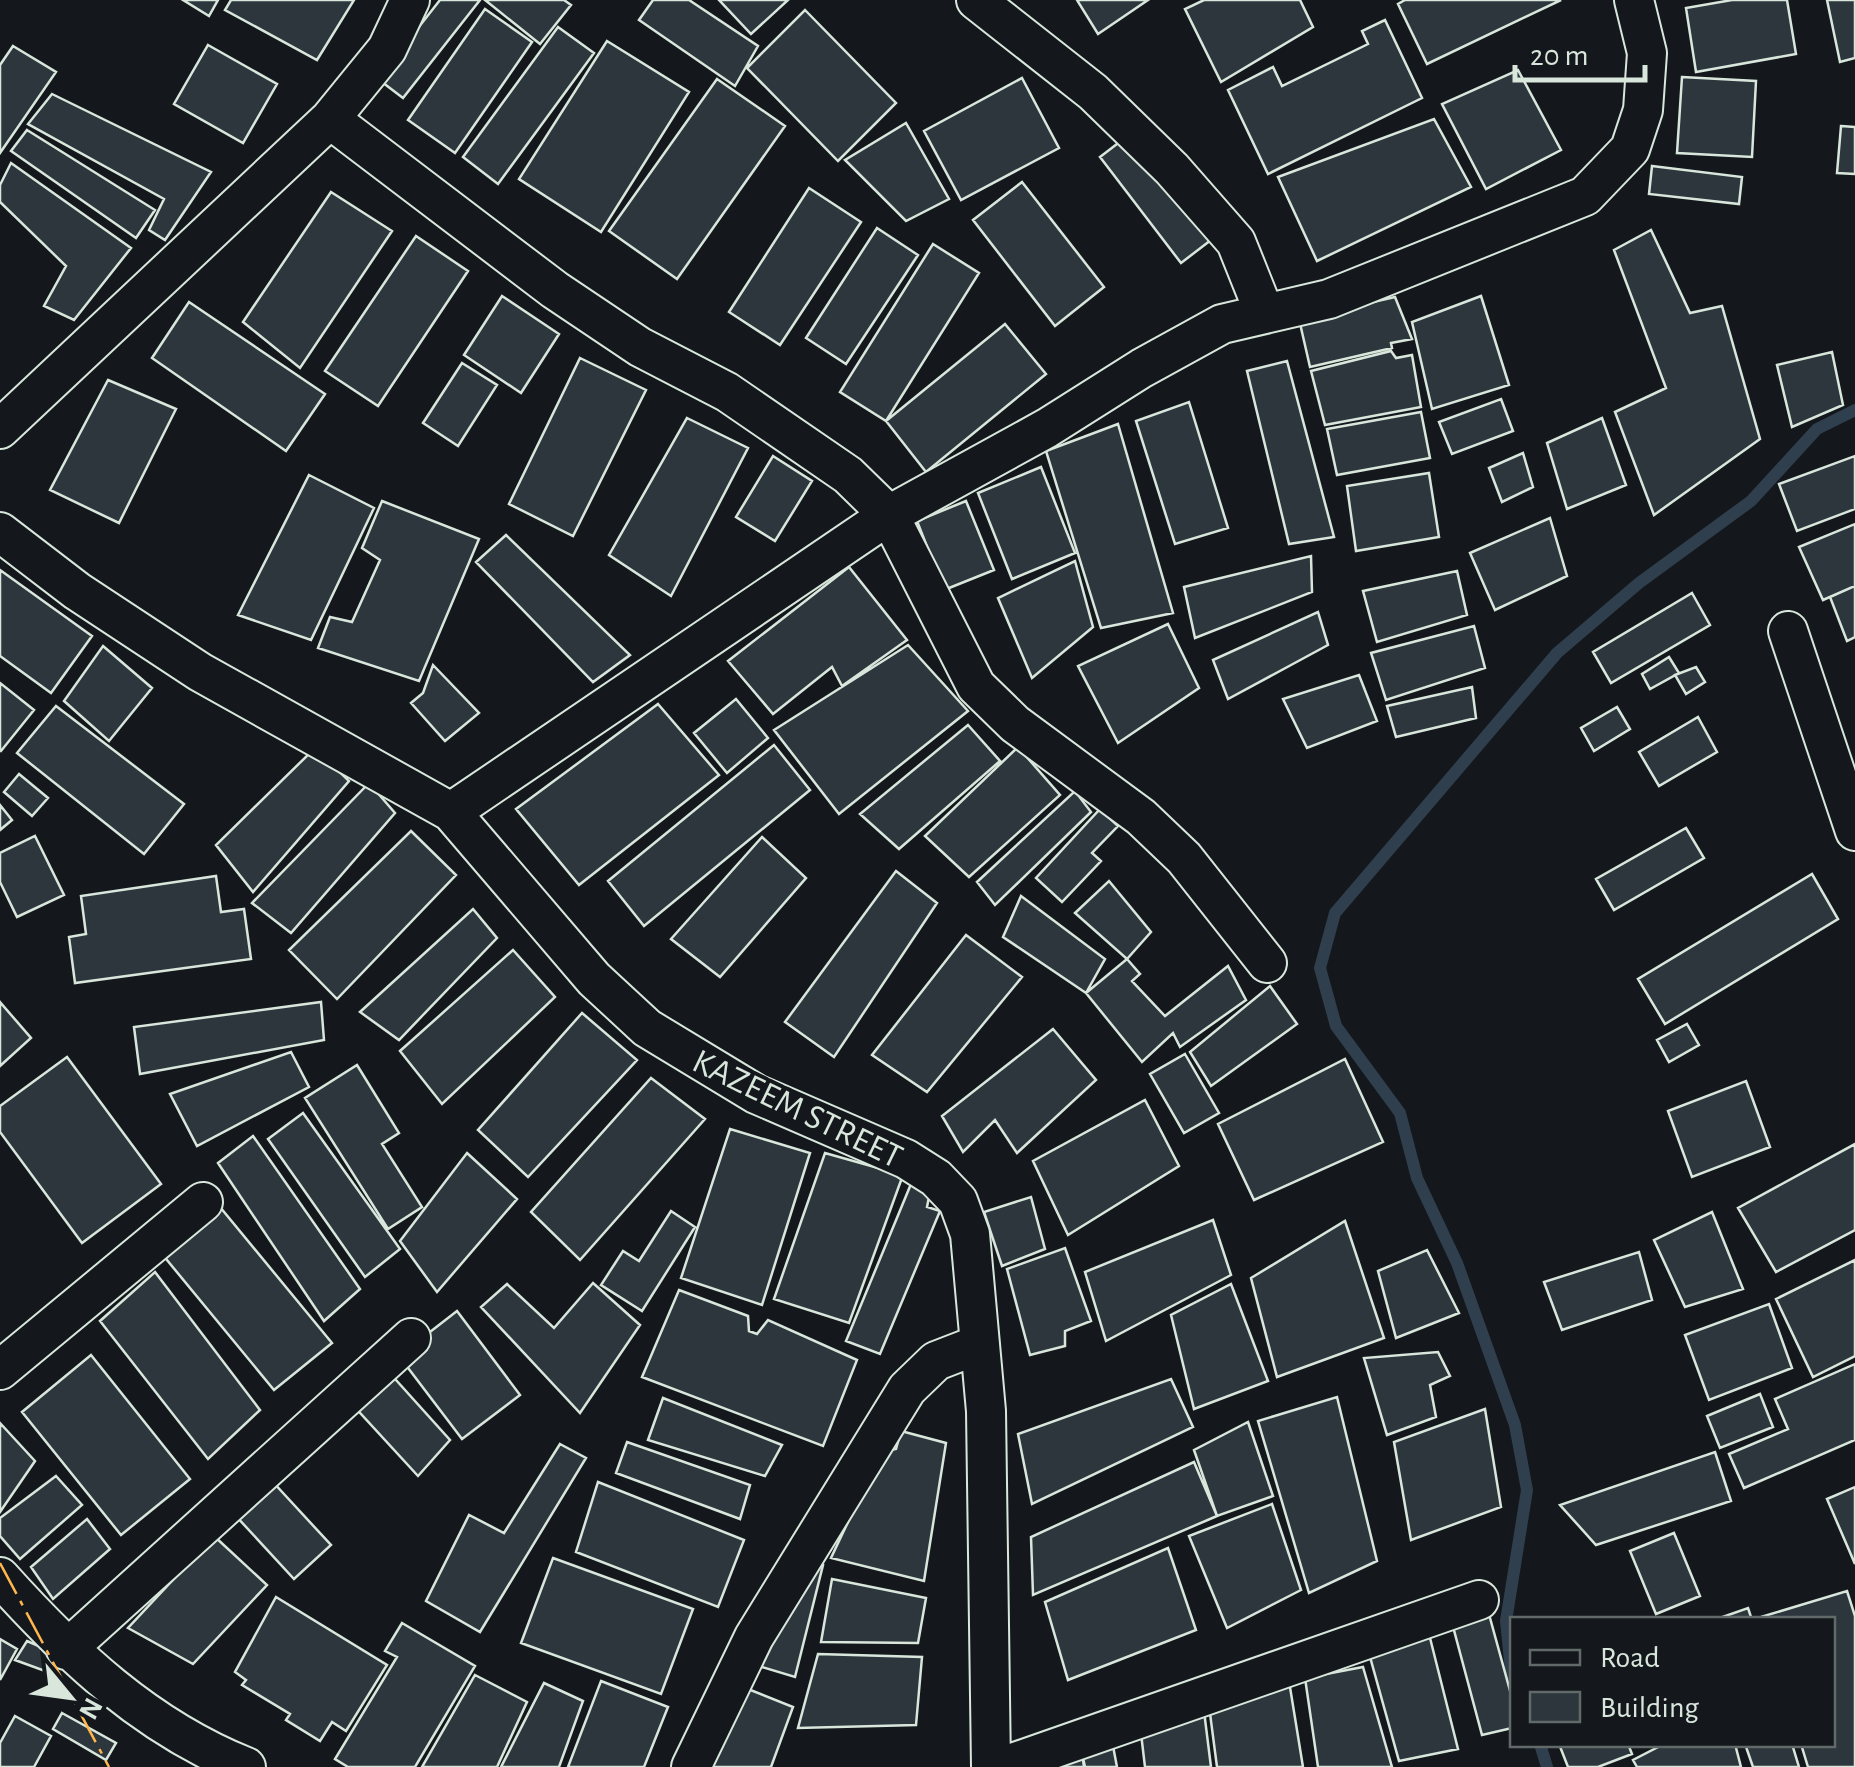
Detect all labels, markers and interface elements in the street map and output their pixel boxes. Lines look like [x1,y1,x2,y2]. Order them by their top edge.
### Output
scale bar [1515,20,1645,82]
text: 20 m [1530,41,1588,71]
street label: KAZEEM STREET [687,1044,908,1175]
legend [1510,1617,1835,1747]
text: Road [1600,1643,1660,1673]
north arrow [20,1647,120,1747]
text: N [73,1693,107,1723]
text: Building [1600,1693,1699,1723]

